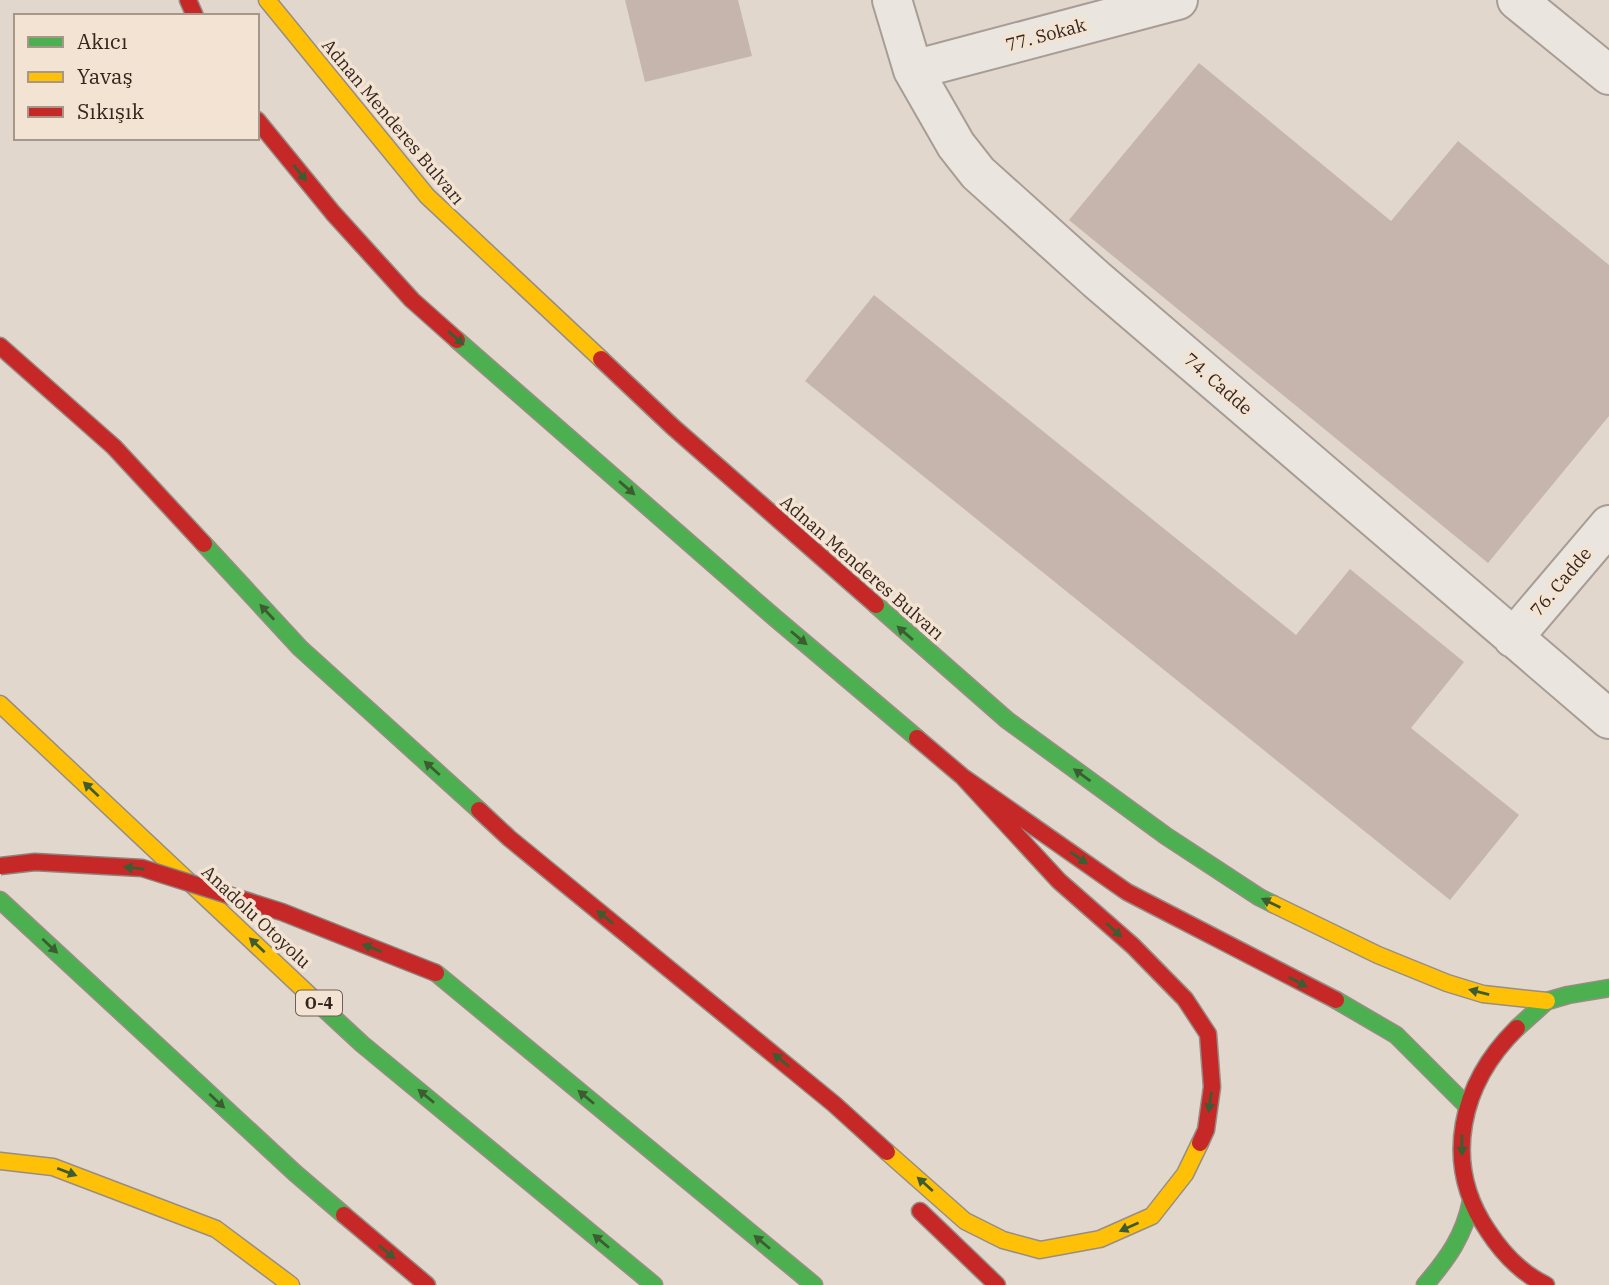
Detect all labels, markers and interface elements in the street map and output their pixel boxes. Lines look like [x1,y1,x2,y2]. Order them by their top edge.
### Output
street label: 77. Sokak [1003,13,1089,56]
legend [14,14,259,140]
text: Akıcı [77,27,128,55]
street label: Adnan Menderes Bulvarı [317,34,470,210]
text: Yavaş [77,62,133,90]
text: Sıkışık [77,97,145,125]
one-way arrow [293,164,308,182]
one-way arrow [447,330,465,346]
street label: 74. Cadde [1179,348,1257,420]
one-way arrow [619,480,636,495]
street label: Adnan Menderes Bulvarı [776,490,949,645]
street label: 76. Cadde [1525,542,1596,621]
one-way arrow [260,604,276,621]
one-way arrow [896,625,914,641]
one-way arrow [790,630,807,645]
one-way arrow [424,761,441,777]
one-way arrow [1073,768,1091,782]
one-way arrow [82,781,100,797]
one-way arrow [1070,851,1088,865]
street label: Anadolu Otoyolu [197,860,316,973]
one-way arrow [123,863,145,874]
one-way arrow [1261,897,1281,908]
one-way arrow [596,909,614,924]
one-way arrow [1105,922,1123,938]
one-way arrow [249,937,266,953]
one-way arrow [41,938,58,954]
one-way arrow [362,942,383,953]
one-way arrow [1288,977,1308,988]
one-way arrow [1468,986,1490,997]
road number: O-4 [296,990,342,1015]
one-way arrow [773,1053,791,1068]
one-way arrow [417,1089,435,1104]
one-way arrow [578,1090,595,1105]
one-way arrow [1205,1091,1216,1113]
one-way arrow [208,1093,226,1109]
one-way arrow [1456,1134,1468,1156]
one-way arrow [57,1167,78,1178]
one-way arrow [917,1177,934,1193]
one-way arrow [1118,1221,1139,1232]
one-way arrow [593,1234,611,1249]
one-way arrow [753,1234,771,1249]
one-way arrow [379,1244,396,1259]

